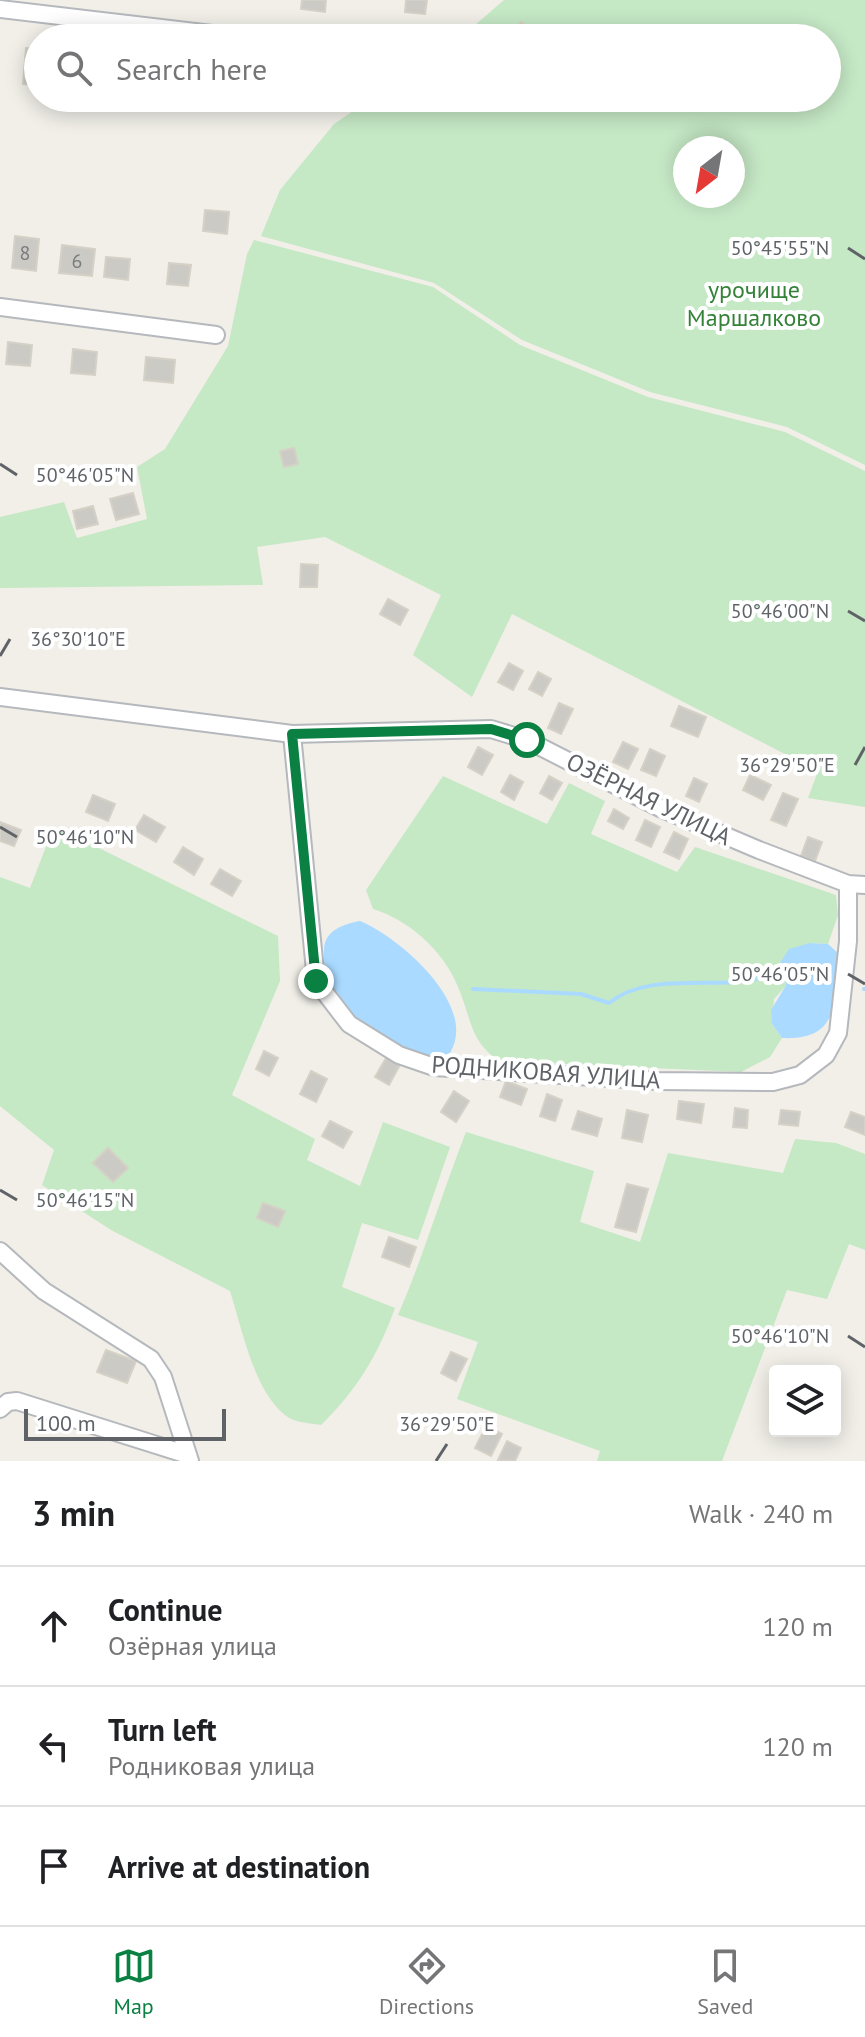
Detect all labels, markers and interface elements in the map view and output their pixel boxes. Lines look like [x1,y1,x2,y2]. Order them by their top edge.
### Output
search box [24,24,841,112]
icon: search [52,46,96,90]
text: Search here [116,49,267,88]
north arrow [673,136,745,208]
text: 50°45'55"N [731,235,829,261]
house number: 8 [20,240,30,266]
house number: 6 [72,248,82,274]
park label: урочище Маршалково [687,274,821,333]
text: 50°46'05"N [36,462,134,488]
text: 50°46'00"N [731,598,829,624]
text: 36°30'10"E [30,626,126,652]
route start [509,722,545,758]
street label: ОЗЁРНАЯ УЛИЦА [561,746,737,852]
text: 36°29'50"E [739,752,835,778]
text: 50°46'10"N [36,824,134,850]
text: 50°46'05"N [731,961,829,987]
route end [298,963,334,999]
street label: РОДНИКОВАЯ УЛИЦА [430,1049,662,1095]
text: 50°46'15"N [36,1187,134,1213]
text: 50°46'10"N [731,1323,829,1349]
map controls [769,1365,841,1437]
button: layers [769,1365,841,1437]
scale bar [24,1405,226,1441]
text: 100 m [36,1409,96,1437]
text: 36°29'50"E [399,1411,495,1437]
text: 3 min [32,1491,115,1535]
text: Walk · 240 m [689,1497,833,1530]
text: Continue [108,1590,222,1629]
icon: ahead [32,1604,76,1648]
text: 120 m [762,1610,833,1643]
text: Озёрная улица [108,1629,277,1662]
text: Turn left [108,1710,216,1749]
icon: left [32,1724,76,1768]
text: 120 m [762,1730,833,1763]
text: Родниковая улица [108,1749,315,1782]
icon: arrive [32,1844,76,1888]
text: Arrive at destination [108,1847,370,1886]
tab: Map [112,1944,156,2020]
tab: Directions [379,1944,474,2020]
tab: Saved [697,1944,753,2020]

